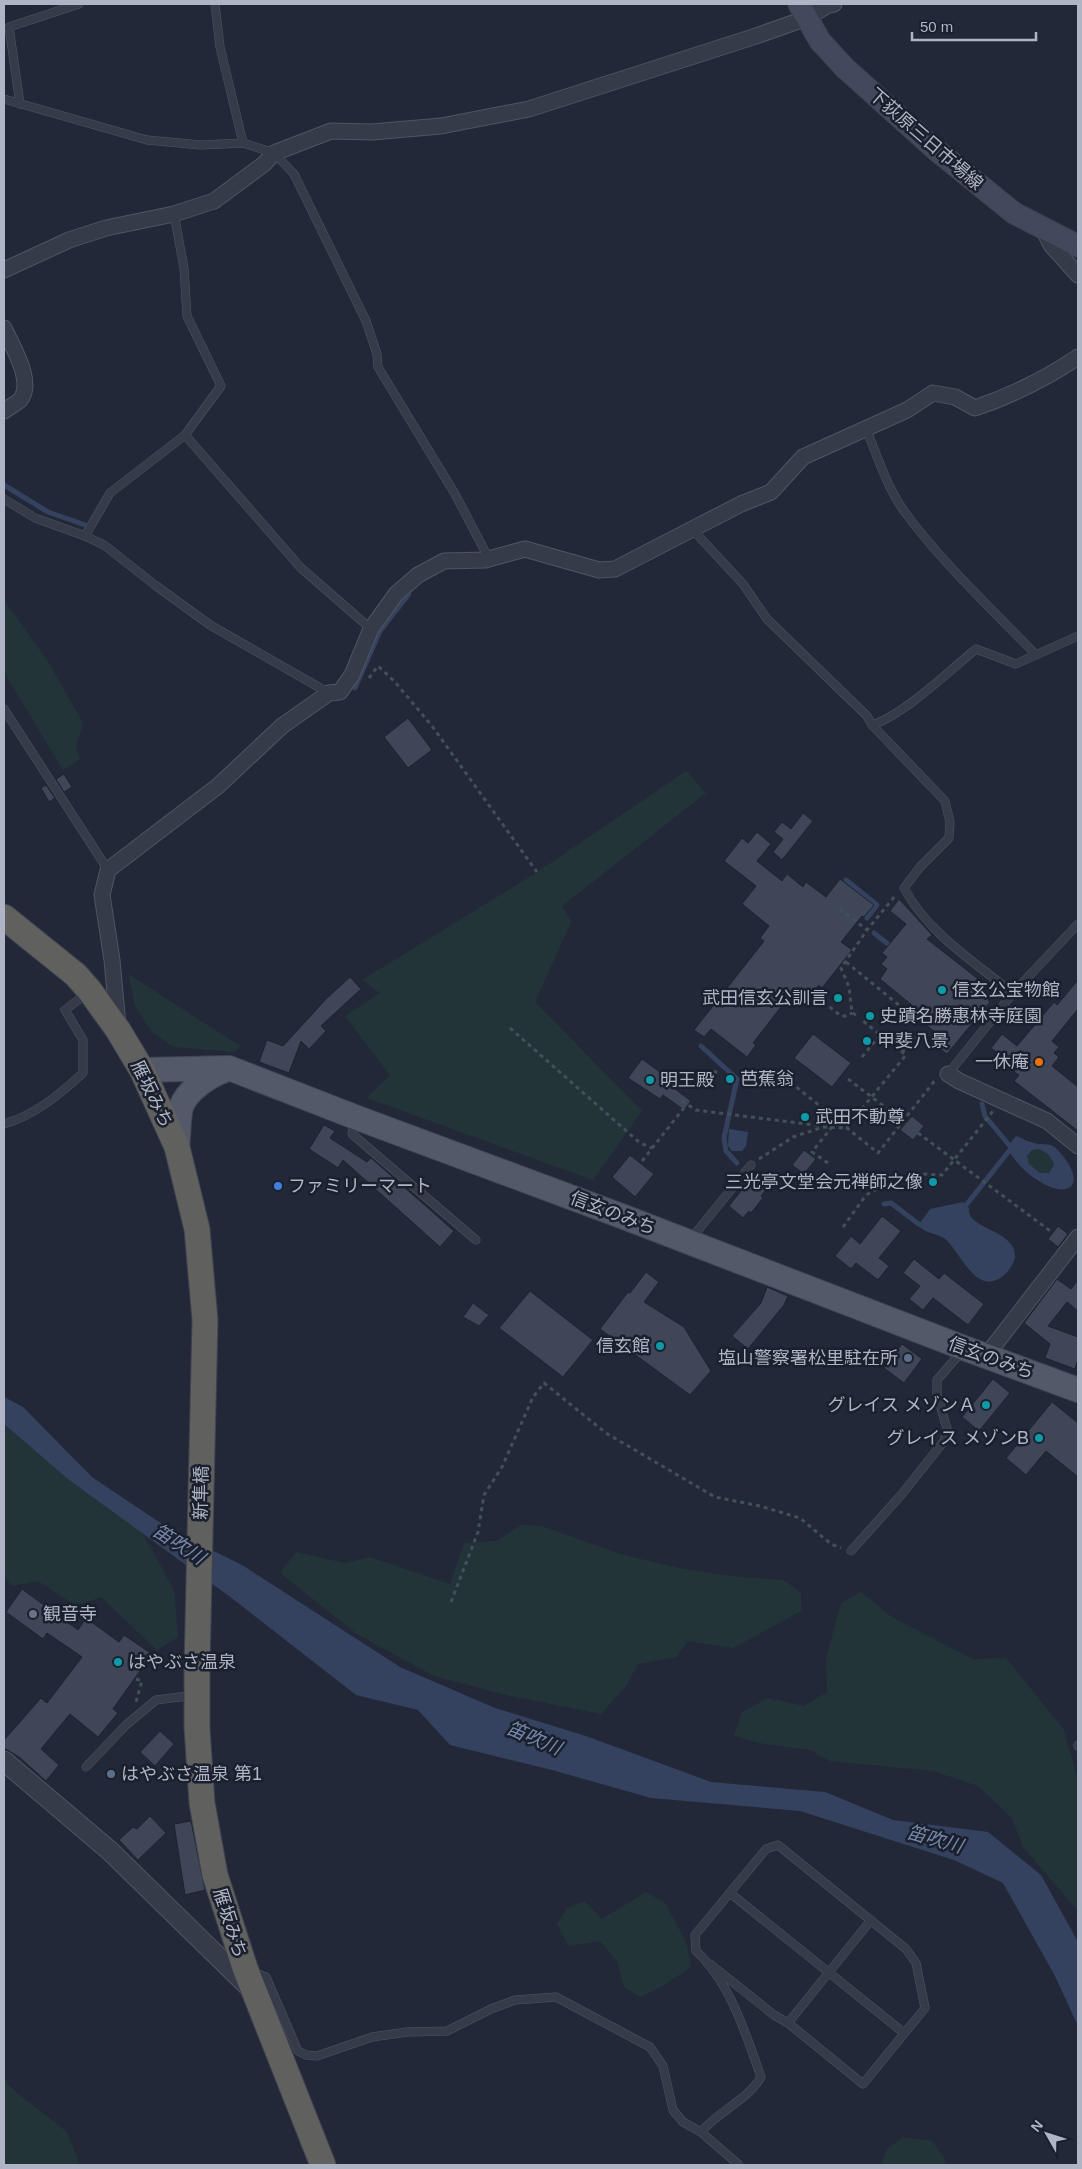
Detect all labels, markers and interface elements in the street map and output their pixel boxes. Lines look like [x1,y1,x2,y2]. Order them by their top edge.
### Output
scale bar [912,10,1036,42]
text: 50 m [920,18,953,35]
street label: 下荻原三日市場線 [865,84,987,194]
place label: 信玄公宝物館 [952,980,1060,1000]
marker: 信玄公宝物館 [936,984,948,996]
place label: 武田信玄公訓言 [702,988,828,1008]
marker: 武田信玄公訓言 [832,992,844,1004]
place label: 史蹟名勝惠林寺庭園 [880,1006,1042,1026]
marker: 史蹟名勝惠林寺庭園 [864,1010,876,1022]
place label: 甲斐八景 [877,1031,949,1051]
marker: 甲斐八景 [861,1035,873,1047]
place label: 一休庵 [975,1052,1029,1072]
marker: 一休庵 [1033,1056,1045,1068]
street label: 雁坂みち [127,1057,177,1131]
place label: 芭蕉翁 [740,1069,794,1089]
place label: 明王殿 [660,1070,714,1090]
marker: 芭蕉翁 [724,1073,736,1085]
marker: 明王殿 [644,1074,656,1086]
place label: 武田不動尊 [815,1107,905,1127]
marker: 武田不動尊 [799,1111,811,1123]
place label: 三光亭文堂会元禅師之像 [725,1172,923,1192]
place label: ファミリーマート [288,1176,432,1196]
marker: 三光亭文堂会元禅師之像 [927,1176,939,1188]
marker: ファミリーマート [272,1180,284,1192]
street label: 信玄のみち [567,1188,659,1238]
street label: 信玄のみち [945,1333,1037,1383]
place label: 信玄館 [596,1336,650,1356]
marker: 信玄館 [654,1340,666,1352]
place label: 塩山警察署松里駐在所 [718,1348,898,1368]
marker: 塩山警察署松里駐在所 [902,1352,914,1364]
place label: グレイス メゾンＡ [828,1395,976,1415]
marker: グレイス メゾンＡ [980,1399,992,1411]
place label: グレイス メゾンB [887,1428,1029,1448]
marker: グレイス メゾンB [1033,1432,1045,1444]
street label: 新隼橋 [191,1466,211,1520]
water label: 笛吹川 [149,1520,210,1569]
place label: 観音寺 [43,1604,97,1624]
marker: 観音寺 [27,1608,39,1620]
place label: はやぶさ温泉 [128,1652,236,1672]
marker: はやぶさ温泉 [112,1656,124,1668]
water label: 笛吹川 [504,1717,566,1760]
place label: はやぶさ温泉 第1 [121,1764,262,1784]
marker: はやぶさ温泉 第1 [105,1768,117,1780]
water label: 笛吹川 [905,1821,967,1857]
street label: 雁坂みち [209,1886,251,1960]
north arrow [1022,2109,1072,2159]
text: N [1027,2117,1046,2135]

